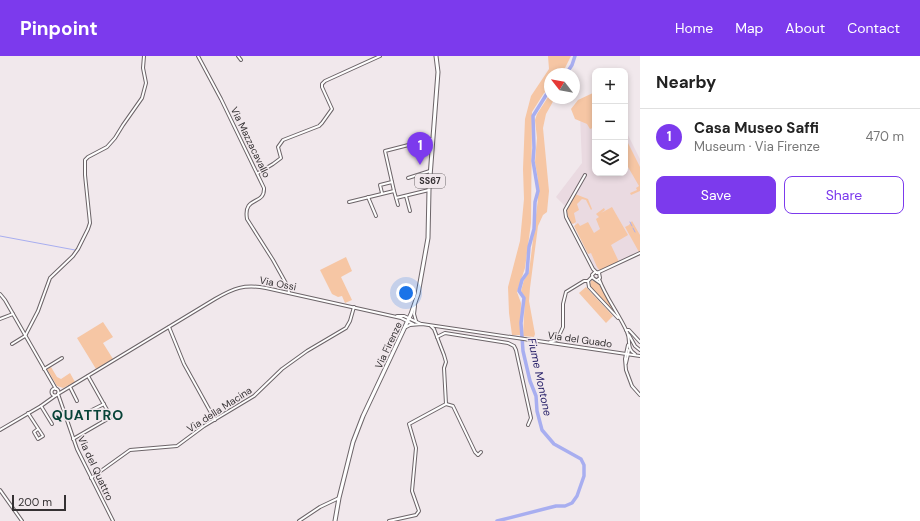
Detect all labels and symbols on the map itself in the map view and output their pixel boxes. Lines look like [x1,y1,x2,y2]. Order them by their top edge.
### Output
north arrow [544,68,580,104]
street label: Via Mazzacavallo [228,105,273,180]
pin: 1 [407,132,433,165]
road number: SS67 [415,174,445,188]
street label: Via Ossi [258,274,297,293]
your location [396,283,416,303]
street label: Via Firenze [372,319,405,371]
street label: Via del Guado [547,329,613,350]
water label: Fiume Montone [525,337,555,417]
street label: Via della Macina [184,384,254,435]
district label: QUATTRO [52,406,124,424]
street label: Via del Quattro [75,434,116,503]
scale bar [12,493,66,512]

